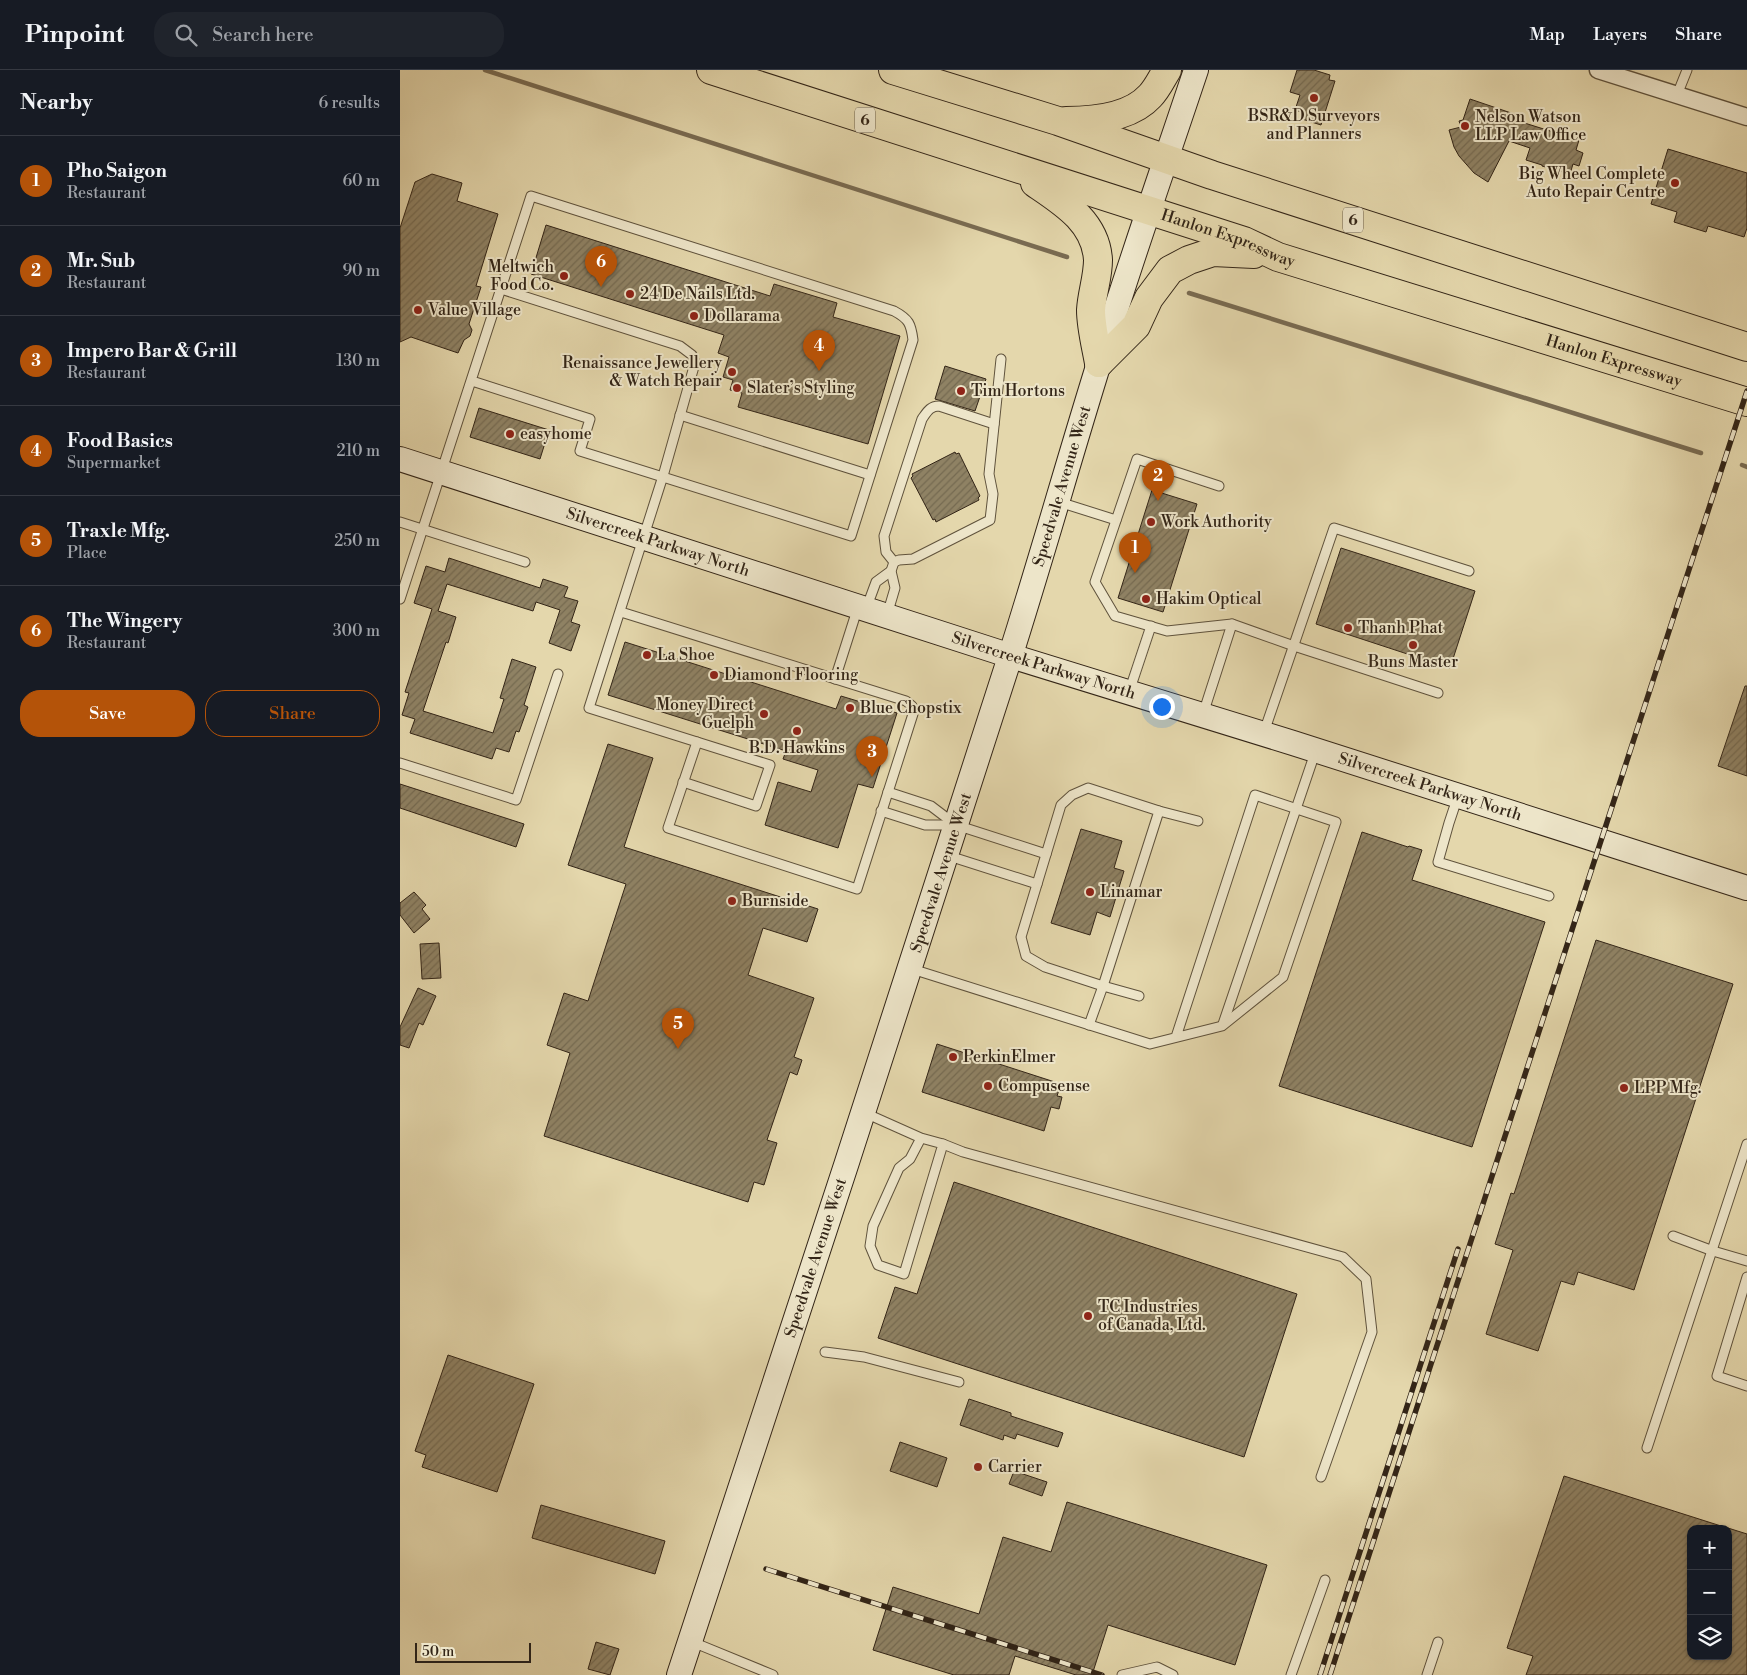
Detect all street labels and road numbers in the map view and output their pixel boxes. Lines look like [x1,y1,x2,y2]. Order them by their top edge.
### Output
road number: 6 [855,108,875,132]
street label: Hanlon Expressway [1159,205,1298,272]
road number: 6 [1343,208,1363,232]
street label: Hanlon Expressway [1543,330,1685,391]
street label: Speedvale Avenue West [1028,403,1095,569]
street label: Silvercreek Parkway North [564,503,753,581]
street label: Silvercreek Parkway North [949,628,1138,704]
street label: Silvercreek Parkway North [1336,748,1525,826]
street label: Speedvale Avenue West [906,790,976,955]
street label: Speedvale Avenue West [780,1175,851,1340]

